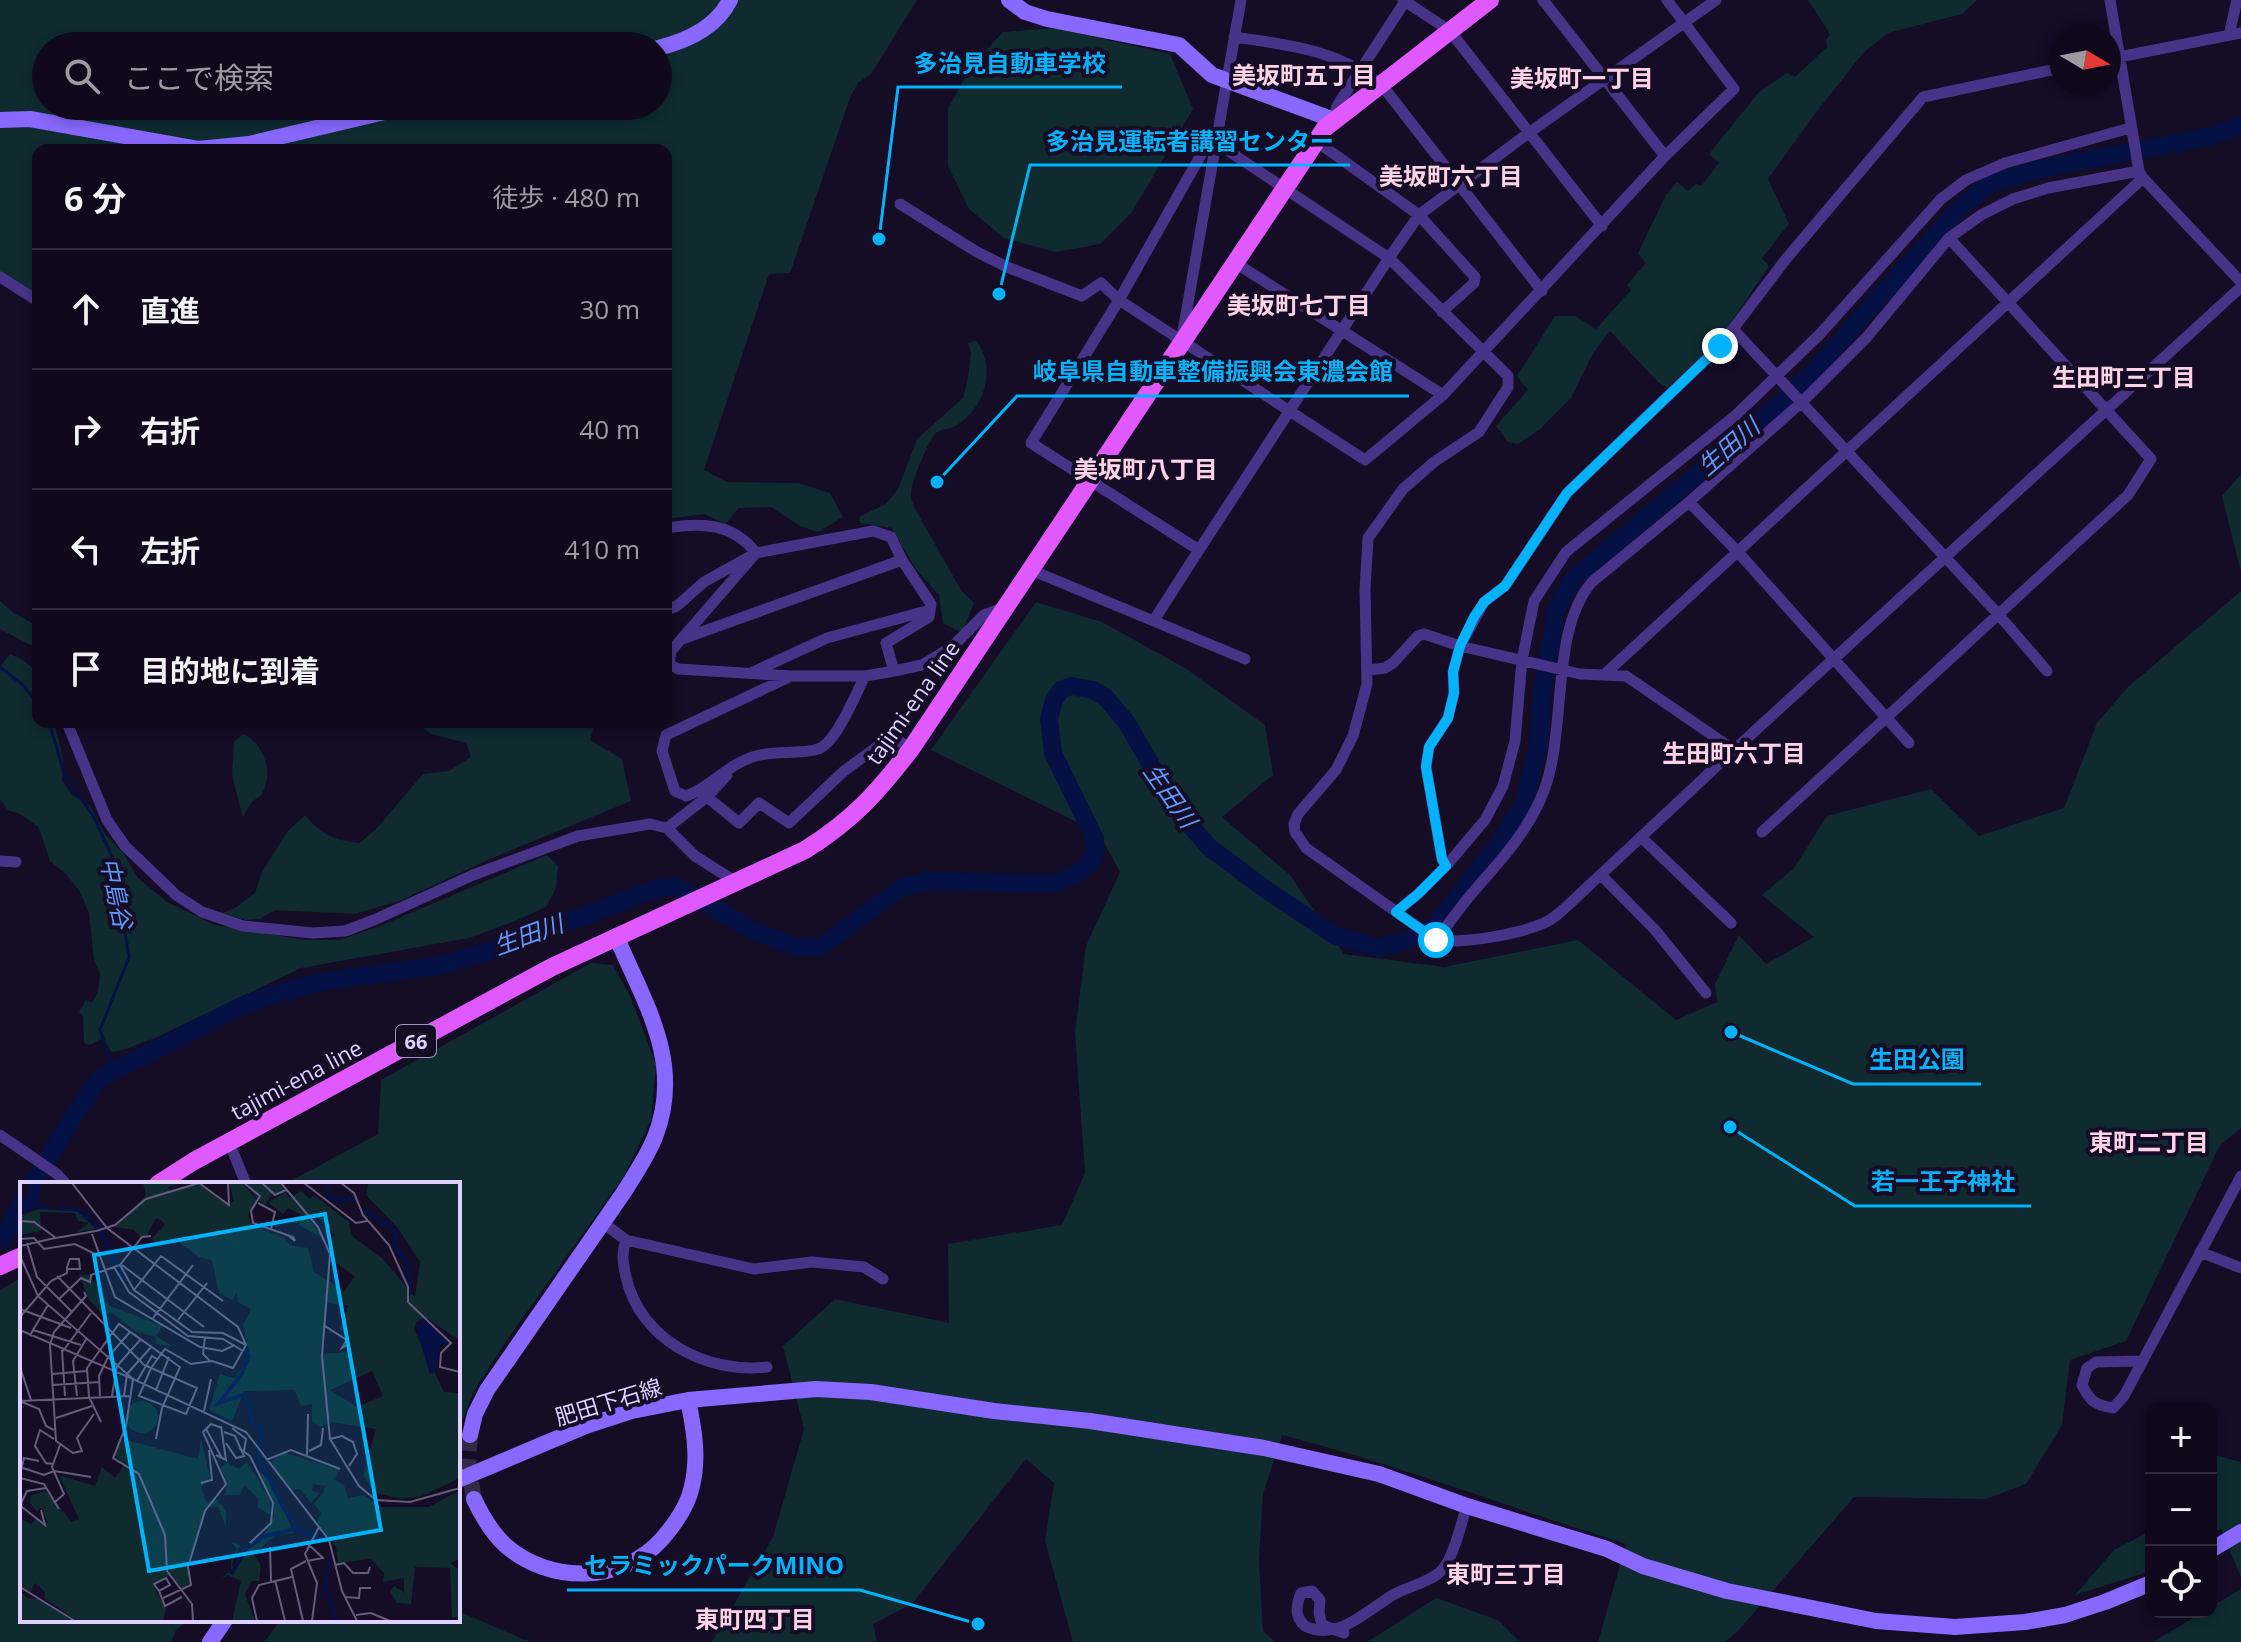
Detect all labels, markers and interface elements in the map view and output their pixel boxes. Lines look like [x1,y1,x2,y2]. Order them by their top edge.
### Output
north arrow [2049,24,2121,96]
search box [32,32,672,120]
callout: 多治見自動車学校 [898,39,1122,87]
text: 多治見自動車学校 [914,46,1106,79]
icon: search [60,54,104,98]
text: ここで検索 [124,57,274,98]
district label: 美坂町五丁目 [1232,58,1376,91]
district label: 美坂町一丁目 [1510,61,1654,94]
callout: 多治見運転者講習センター [1030,117,1350,165]
text: 多治見運転者講習センター [1046,124,1334,157]
district label: 美坂町六丁目 [1379,159,1523,192]
text: 6 分 [64,175,126,221]
text: 徒歩 · 480 m [492,179,640,215]
icon: ahead [64,287,108,331]
district label: 美坂町七丁目 [1227,288,1371,321]
text: 直進 [140,290,200,331]
text: 30 m [579,291,640,327]
route end [1702,328,1738,364]
callout: 岐阜県自動車整備振興会東濃会館 [1017,348,1409,396]
text: 岐阜県自動車整備振興会東濃会館 [1033,354,1393,387]
district label: 生田町三丁目 [2052,360,2196,393]
icon: right [64,407,108,451]
water label: 生田川 [1690,408,1768,482]
text: 右折 [140,410,200,451]
text: 40 m [579,411,640,447]
district label: 美坂町八丁目 [1074,452,1218,485]
icon: left [64,527,108,571]
text: 左折 [140,530,200,571]
text: 410 m [565,531,640,567]
street label: tajimi-ena line [858,634,966,770]
icon: arrive [64,647,108,691]
text: 目的地に到着 [140,650,320,691]
district label: 生田町六丁目 [1662,736,1806,769]
water label: 生田川 [1137,756,1207,836]
water label: 中島谷 [93,854,141,934]
water label: 生田川 [489,905,570,962]
route start [1418,922,1454,958]
road number: 66 [396,1025,436,1057]
street label: tajimi-ena line [225,1032,367,1126]
callout: 生田公園 [1853,1036,1981,1084]
text: 生田公園 [1869,1042,1965,1075]
district label: 東町二丁目 [2089,1125,2209,1158]
callout: 若一王子神社 [1855,1158,2031,1206]
text: 若一王子神社 [1871,1164,2015,1197]
inset map [20,1182,460,1622]
street label: 肥田下石線 [551,1371,665,1431]
map controls [2145,1402,2217,1618]
button: + [2145,1402,2217,1474]
button: − [2145,1474,2217,1546]
callout: セラミックパークMINO [567,1542,860,1590]
button: locate [2145,1546,2217,1618]
text: セラミックパークMINO [584,1548,844,1581]
district label: 東町三丁目 [1446,1557,1566,1590]
district label: 東町四丁目 [695,1602,815,1635]

